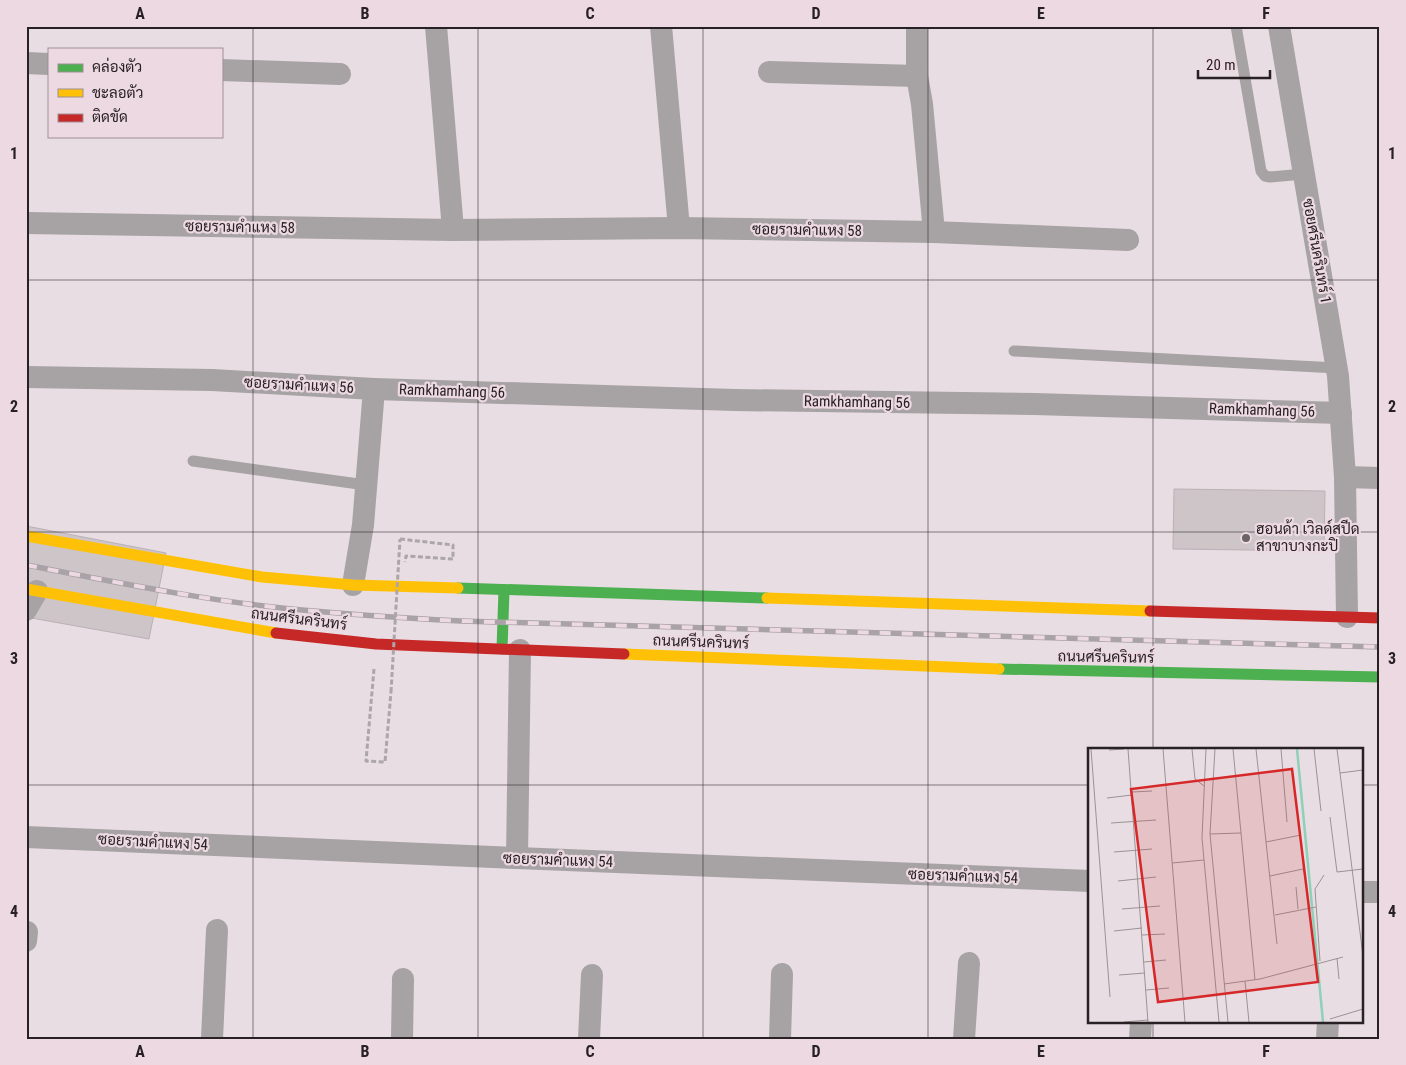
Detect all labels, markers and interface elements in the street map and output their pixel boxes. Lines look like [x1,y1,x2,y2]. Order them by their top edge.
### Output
text: A [135,4,145,23]
text: B [361,4,370,23]
text: C [585,4,595,23]
text: D [811,4,821,23]
text: E [1037,4,1045,23]
text: F [1262,4,1270,23]
legend [48,48,222,138]
scale bar [1198,48,1271,80]
text: 20 m [1206,56,1236,74]
text: คล่องตัว [92,57,142,76]
text: ชะลอตัว [92,84,143,102]
text: ติดขัด [92,108,128,126]
text: 1 [10,144,18,163]
text: 1 [1388,144,1396,163]
street label: ซอยศรีนครินทร์ 1 [1299,197,1336,305]
street label: ซอยรามคำแหง 58 [185,217,295,237]
street label: ซอยรามคำแหง 58 [752,220,862,240]
street label: ซอยรามคำแหง 56 [244,373,354,397]
street label: Ramkhamhang 56 [399,380,505,402]
street label: Ramkhamhang 56 [804,392,910,412]
text: 2 [10,397,18,416]
text: 2 [1388,397,1396,416]
street label: Ramkhamhang 56 [1209,399,1315,421]
place label: ฮอนด้า เวิลด์สปีด สาขาบางกะปิ [1256,519,1360,555]
marker: ฮอนด้า เวิลด์สปีด สาขาบางกะปิ [1240,532,1252,544]
street label: ถนนศรีนครินทร์ [250,603,348,634]
street label: ถนนศรีนครินทร์ [652,630,750,653]
street label: ถนนศรีนครินทร์ [1058,646,1154,667]
text: 3 [10,649,18,668]
text: 3 [1388,649,1396,668]
inset map [1088,748,1364,1022]
street label: ซอยรามคำแหง 54 [98,830,208,854]
street label: ซอยรามคำแหง 54 [503,849,613,871]
street label: ซอยรามคำแหง 54 [908,865,1018,887]
text: 4 [10,902,18,921]
text: 4 [1388,902,1396,921]
text: A [135,1042,145,1061]
text: B [361,1042,370,1061]
text: C [585,1042,595,1061]
text: D [811,1042,821,1061]
text: E [1037,1042,1045,1061]
text: F [1262,1042,1270,1061]

